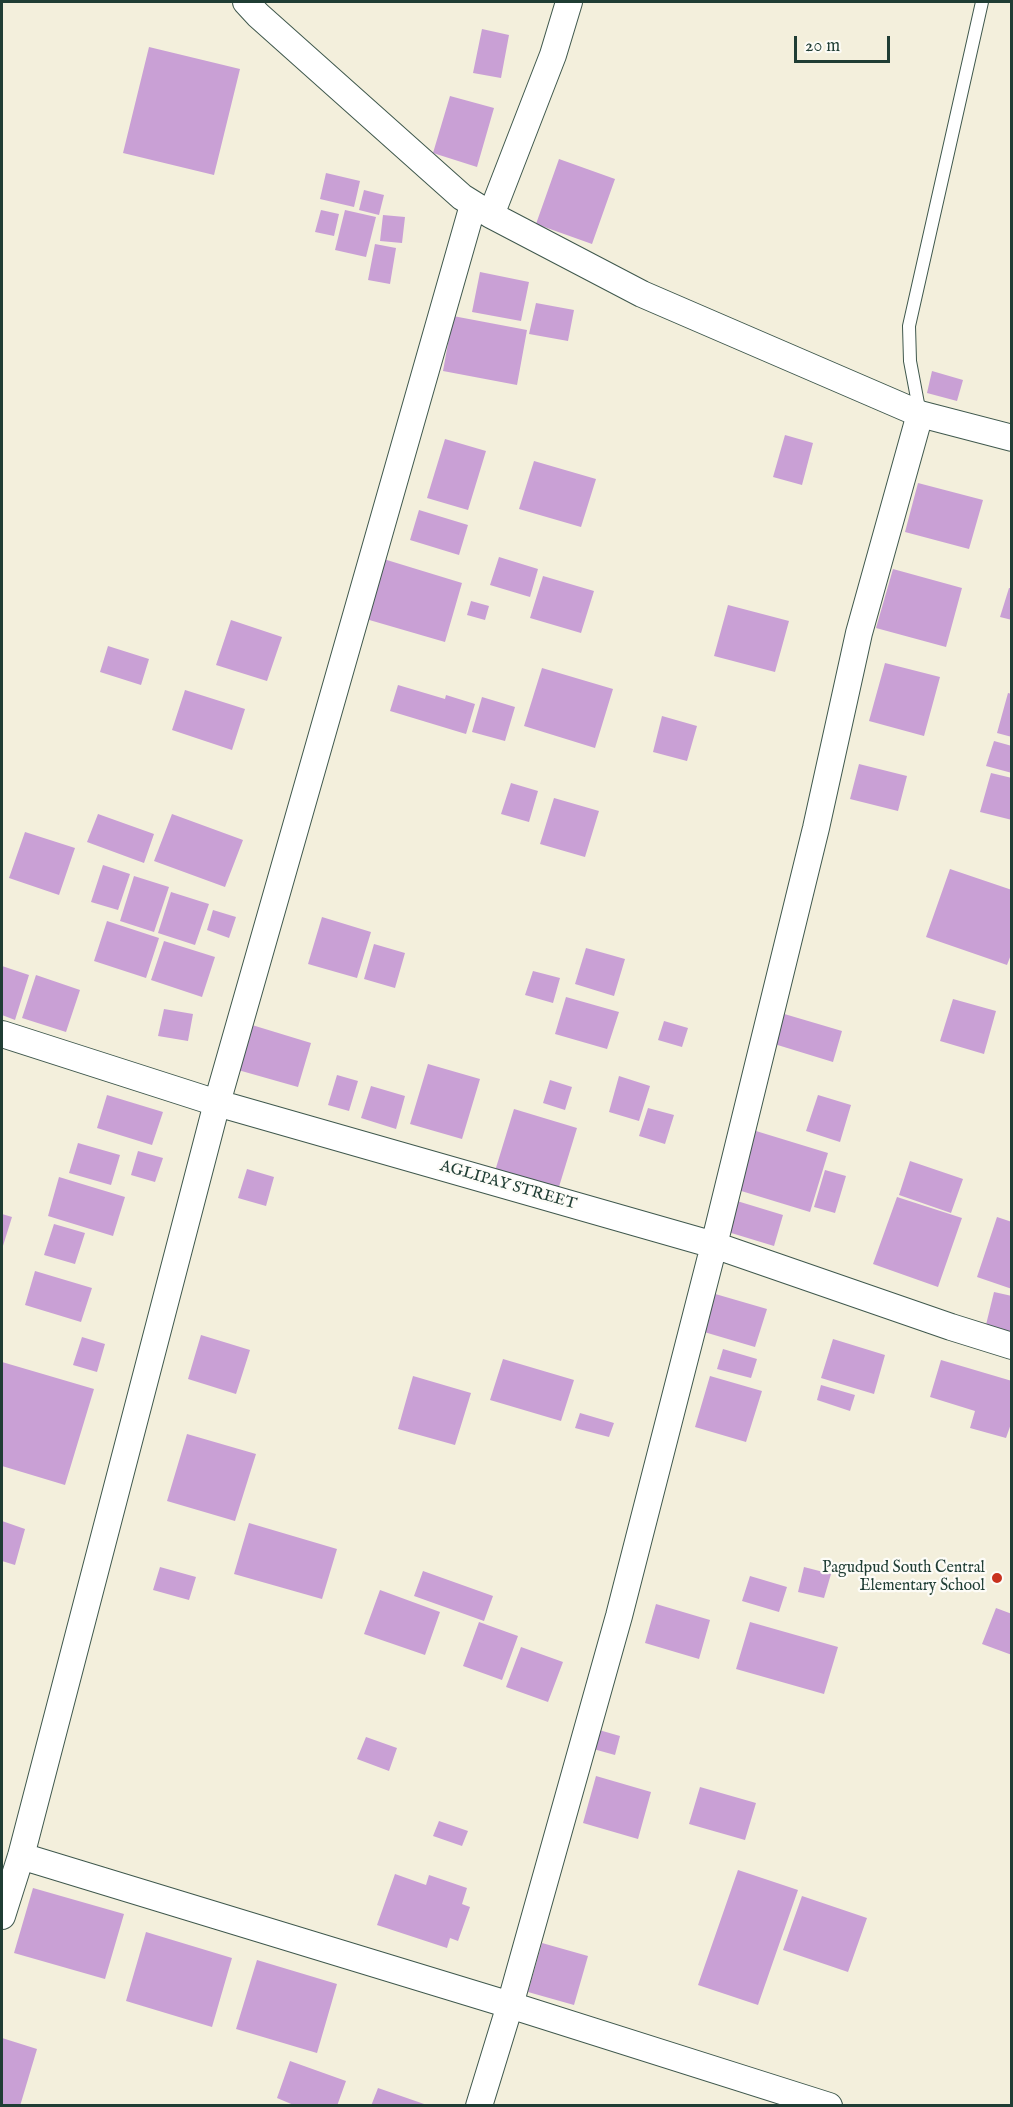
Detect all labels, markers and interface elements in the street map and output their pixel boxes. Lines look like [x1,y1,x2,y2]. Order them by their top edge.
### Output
scale bar [797,24,893,62]
text: 20 m [805,35,840,58]
street label: AGLIPAY STREET [438,1157,578,1215]
place label: Pagudpud South Central Elementary School [822,1559,985,1597]
marker: Pagudpud South Central Elementary School [990,1571,1004,1585]

